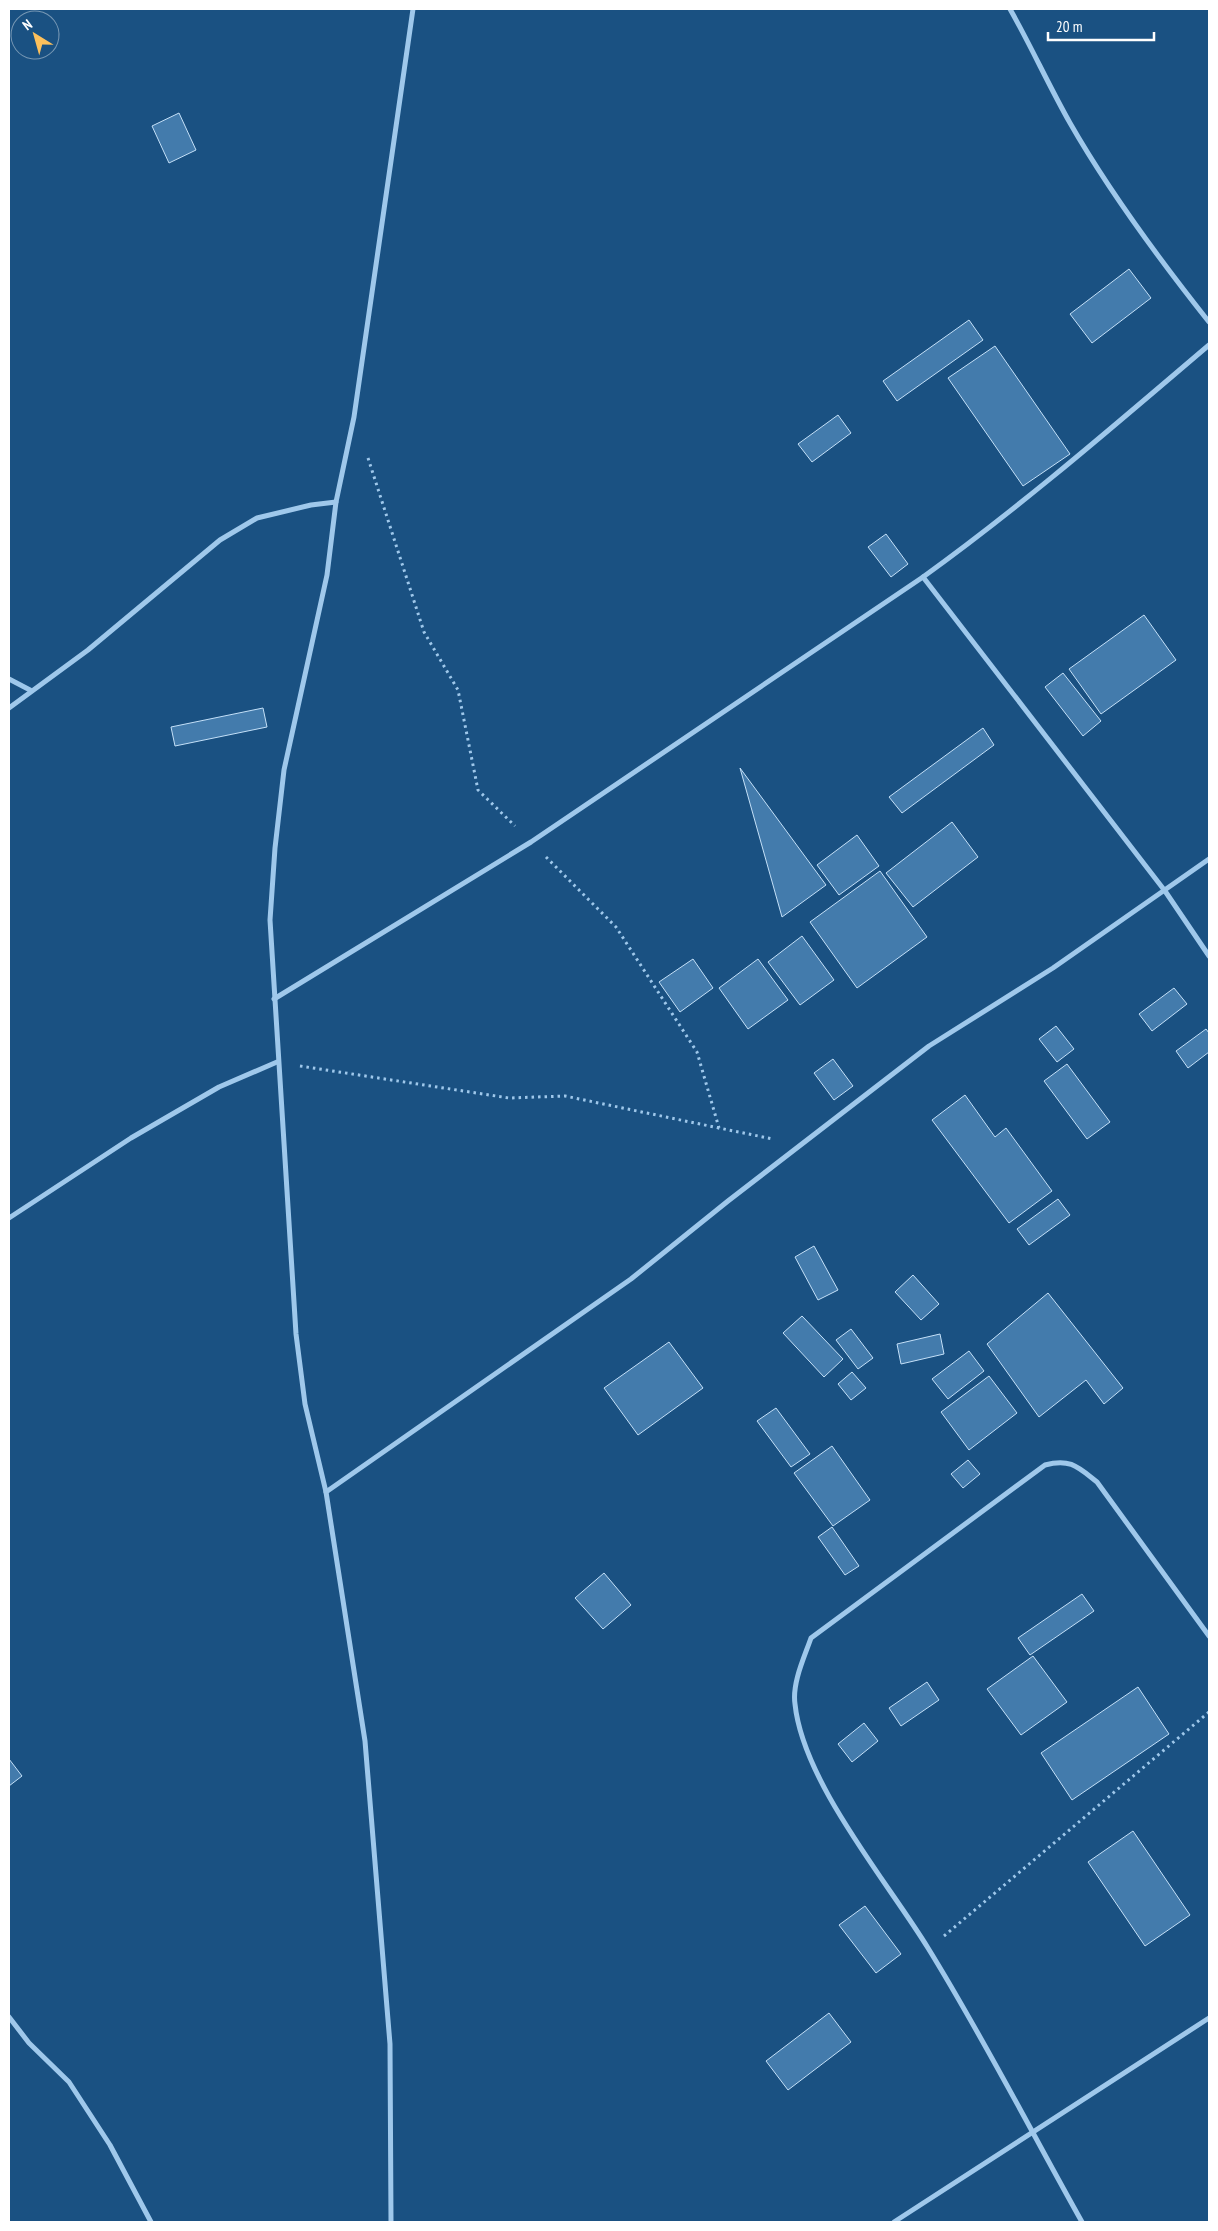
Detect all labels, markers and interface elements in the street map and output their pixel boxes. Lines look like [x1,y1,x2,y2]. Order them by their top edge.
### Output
north arrow [10,10,60,60]
scale bar [1048,10,1154,42]
text: N [19,15,36,34]
text: 20 m [1056,17,1082,36]

